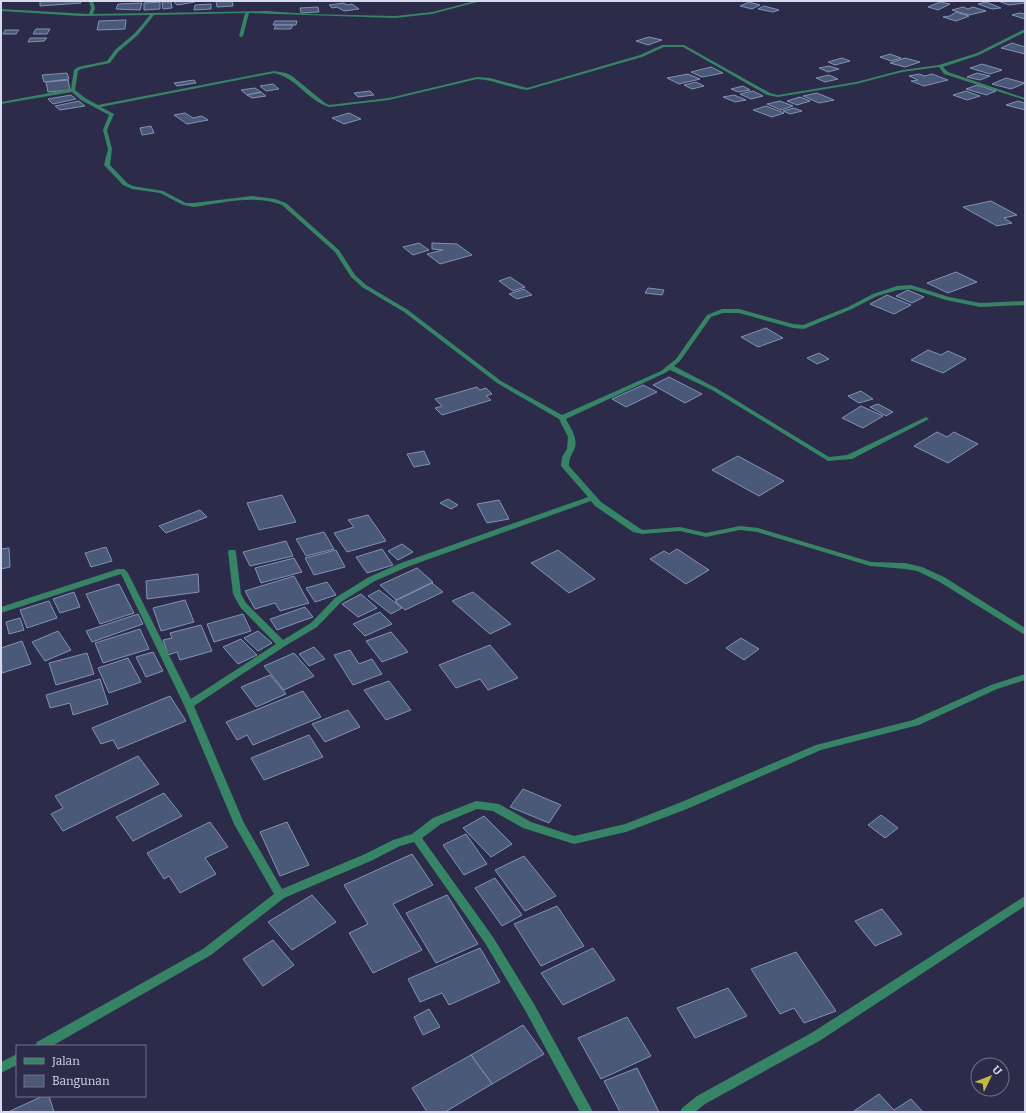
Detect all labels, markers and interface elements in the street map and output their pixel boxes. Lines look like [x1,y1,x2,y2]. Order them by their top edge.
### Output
legend [16,1045,146,1097]
text: Jalan [51,1054,80,1068]
north arrow [970,1057,1010,1097]
text: U [989,1063,1004,1078]
text: Bangunan [52,1074,110,1088]

